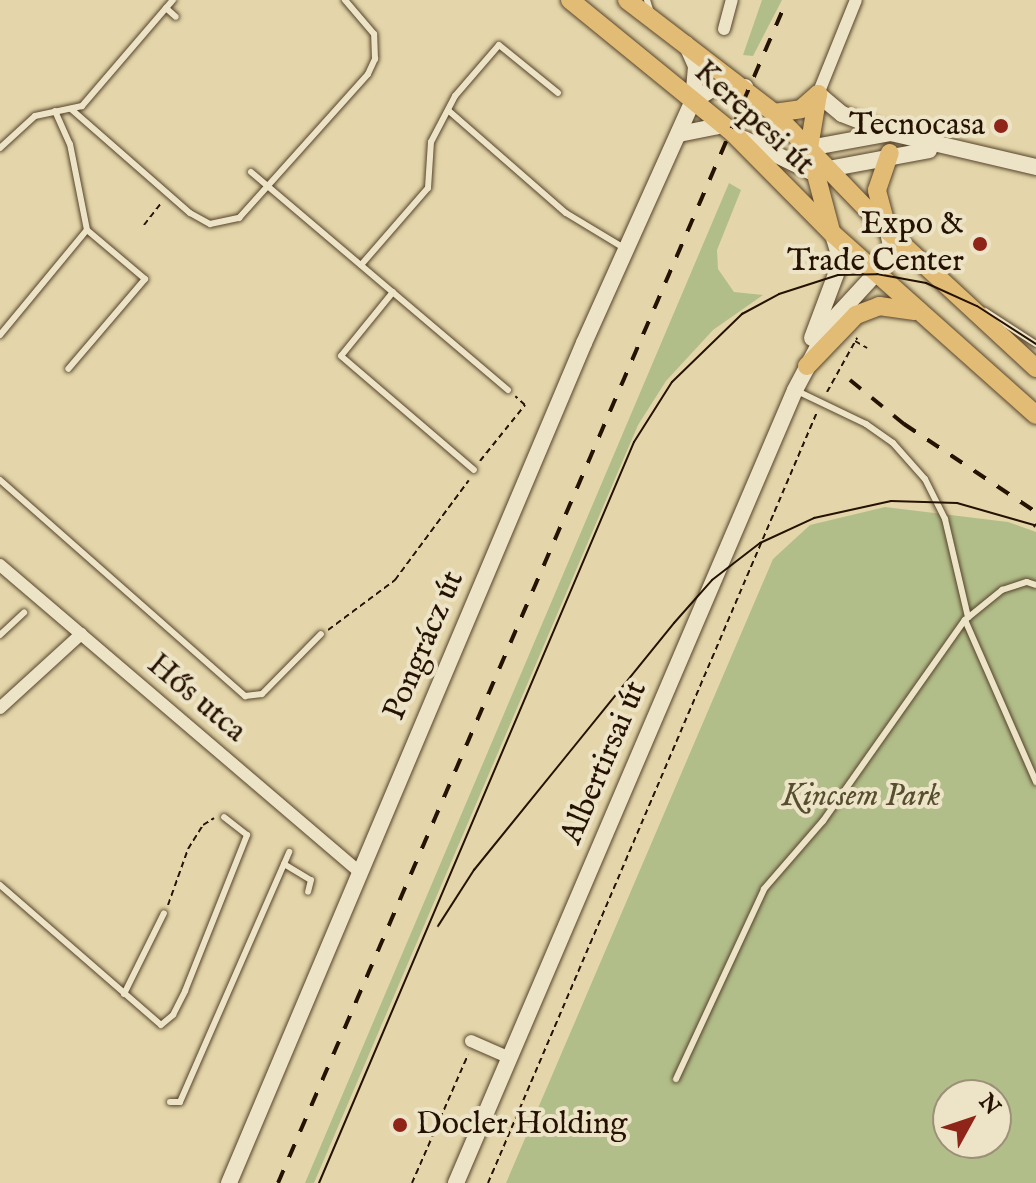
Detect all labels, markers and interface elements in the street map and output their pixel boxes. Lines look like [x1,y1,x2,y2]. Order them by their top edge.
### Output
street label: Kerepesi út [685,54,821,184]
place label: Tecnocasa [849,107,985,145]
marker: Tecnocasa [992,117,1010,135]
place label: Expo & Trade Center [787,207,964,282]
marker: Expo & Trade Center [971,235,989,253]
street label: Pongrácz út [376,566,474,726]
street label: Hős utca [139,646,253,752]
street label: Albertirsai út [553,676,657,850]
park label: Kincsem Park [782,778,940,816]
north arrow [932,1079,1012,1159]
text: N [972,1089,1006,1121]
place label: Docler Holding [416,1106,627,1144]
marker: Docler Holding [391,1116,409,1134]

